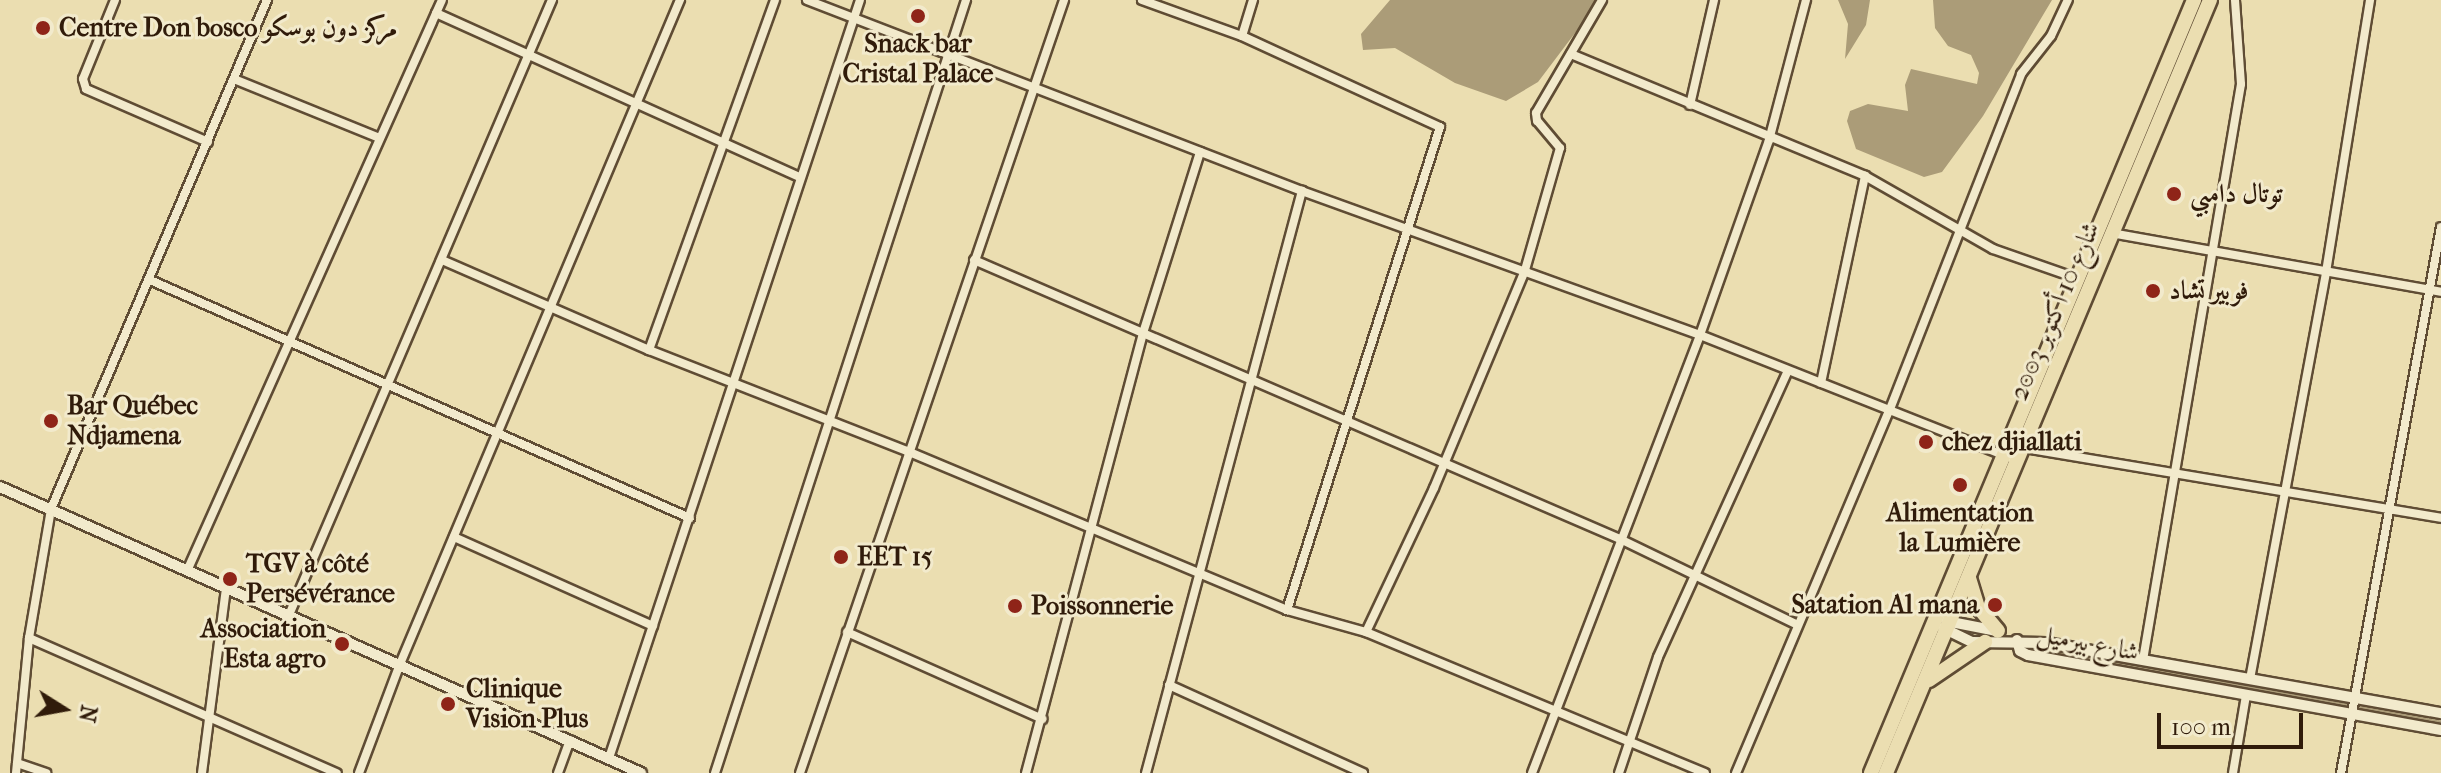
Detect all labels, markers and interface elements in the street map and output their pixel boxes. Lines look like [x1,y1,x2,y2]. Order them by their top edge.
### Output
marker: Snack bar Cristal Palace [909,7,927,25]
place label: Centre Don bosco مركز دون بوسكو [59,12,397,44]
marker: Centre Don bosco مركز دون بوسكو [34,19,52,37]
place label: Snack bar Cristal Palace [843,28,993,90]
place label: توتال دامبي [2190,178,2282,210]
marker: توتال دامبي [2165,185,2183,203]
street label: شارع 10 أكتوبر 2003 [2003,217,2107,405]
place label: فوبير تشاد [2169,275,2249,307]
marker: فوبير تشاد [2144,282,2162,300]
place label: Bar Québec Ndjamena [67,390,198,452]
marker: Bar Québec Ndjamena [42,412,60,430]
place label: chez djiallati [1942,426,2082,458]
marker: chez djiallati [1917,433,1935,451]
marker: Alimentation la Lumière [1951,476,1969,494]
place label: Alimentation la Lumière [1886,497,2034,558]
place label: EET 15 [857,541,932,573]
place label: TGV à côté Persévérance [246,548,395,610]
marker: EET 15 [832,548,850,566]
marker: TGV à côté Persévérance [221,570,239,588]
place label: Satation Al mana [1791,589,1979,621]
place label: Poissonnerie [1031,590,1173,622]
marker: Satation Al mana [1986,596,2004,614]
marker: Poissonnerie [1006,597,1024,615]
place label: Association Esta agro [201,613,326,674]
street label: شارع بيرميل [2034,618,2142,668]
marker: Association Esta agro [333,635,351,653]
north arrow [24,669,104,749]
place label: Clinique Vision Plus [466,673,588,734]
marker: Clinique Vision Plus [437,693,459,715]
scale bar [2161,697,2307,747]
text: N [73,703,102,724]
text: 100 m [2171,713,2231,741]

